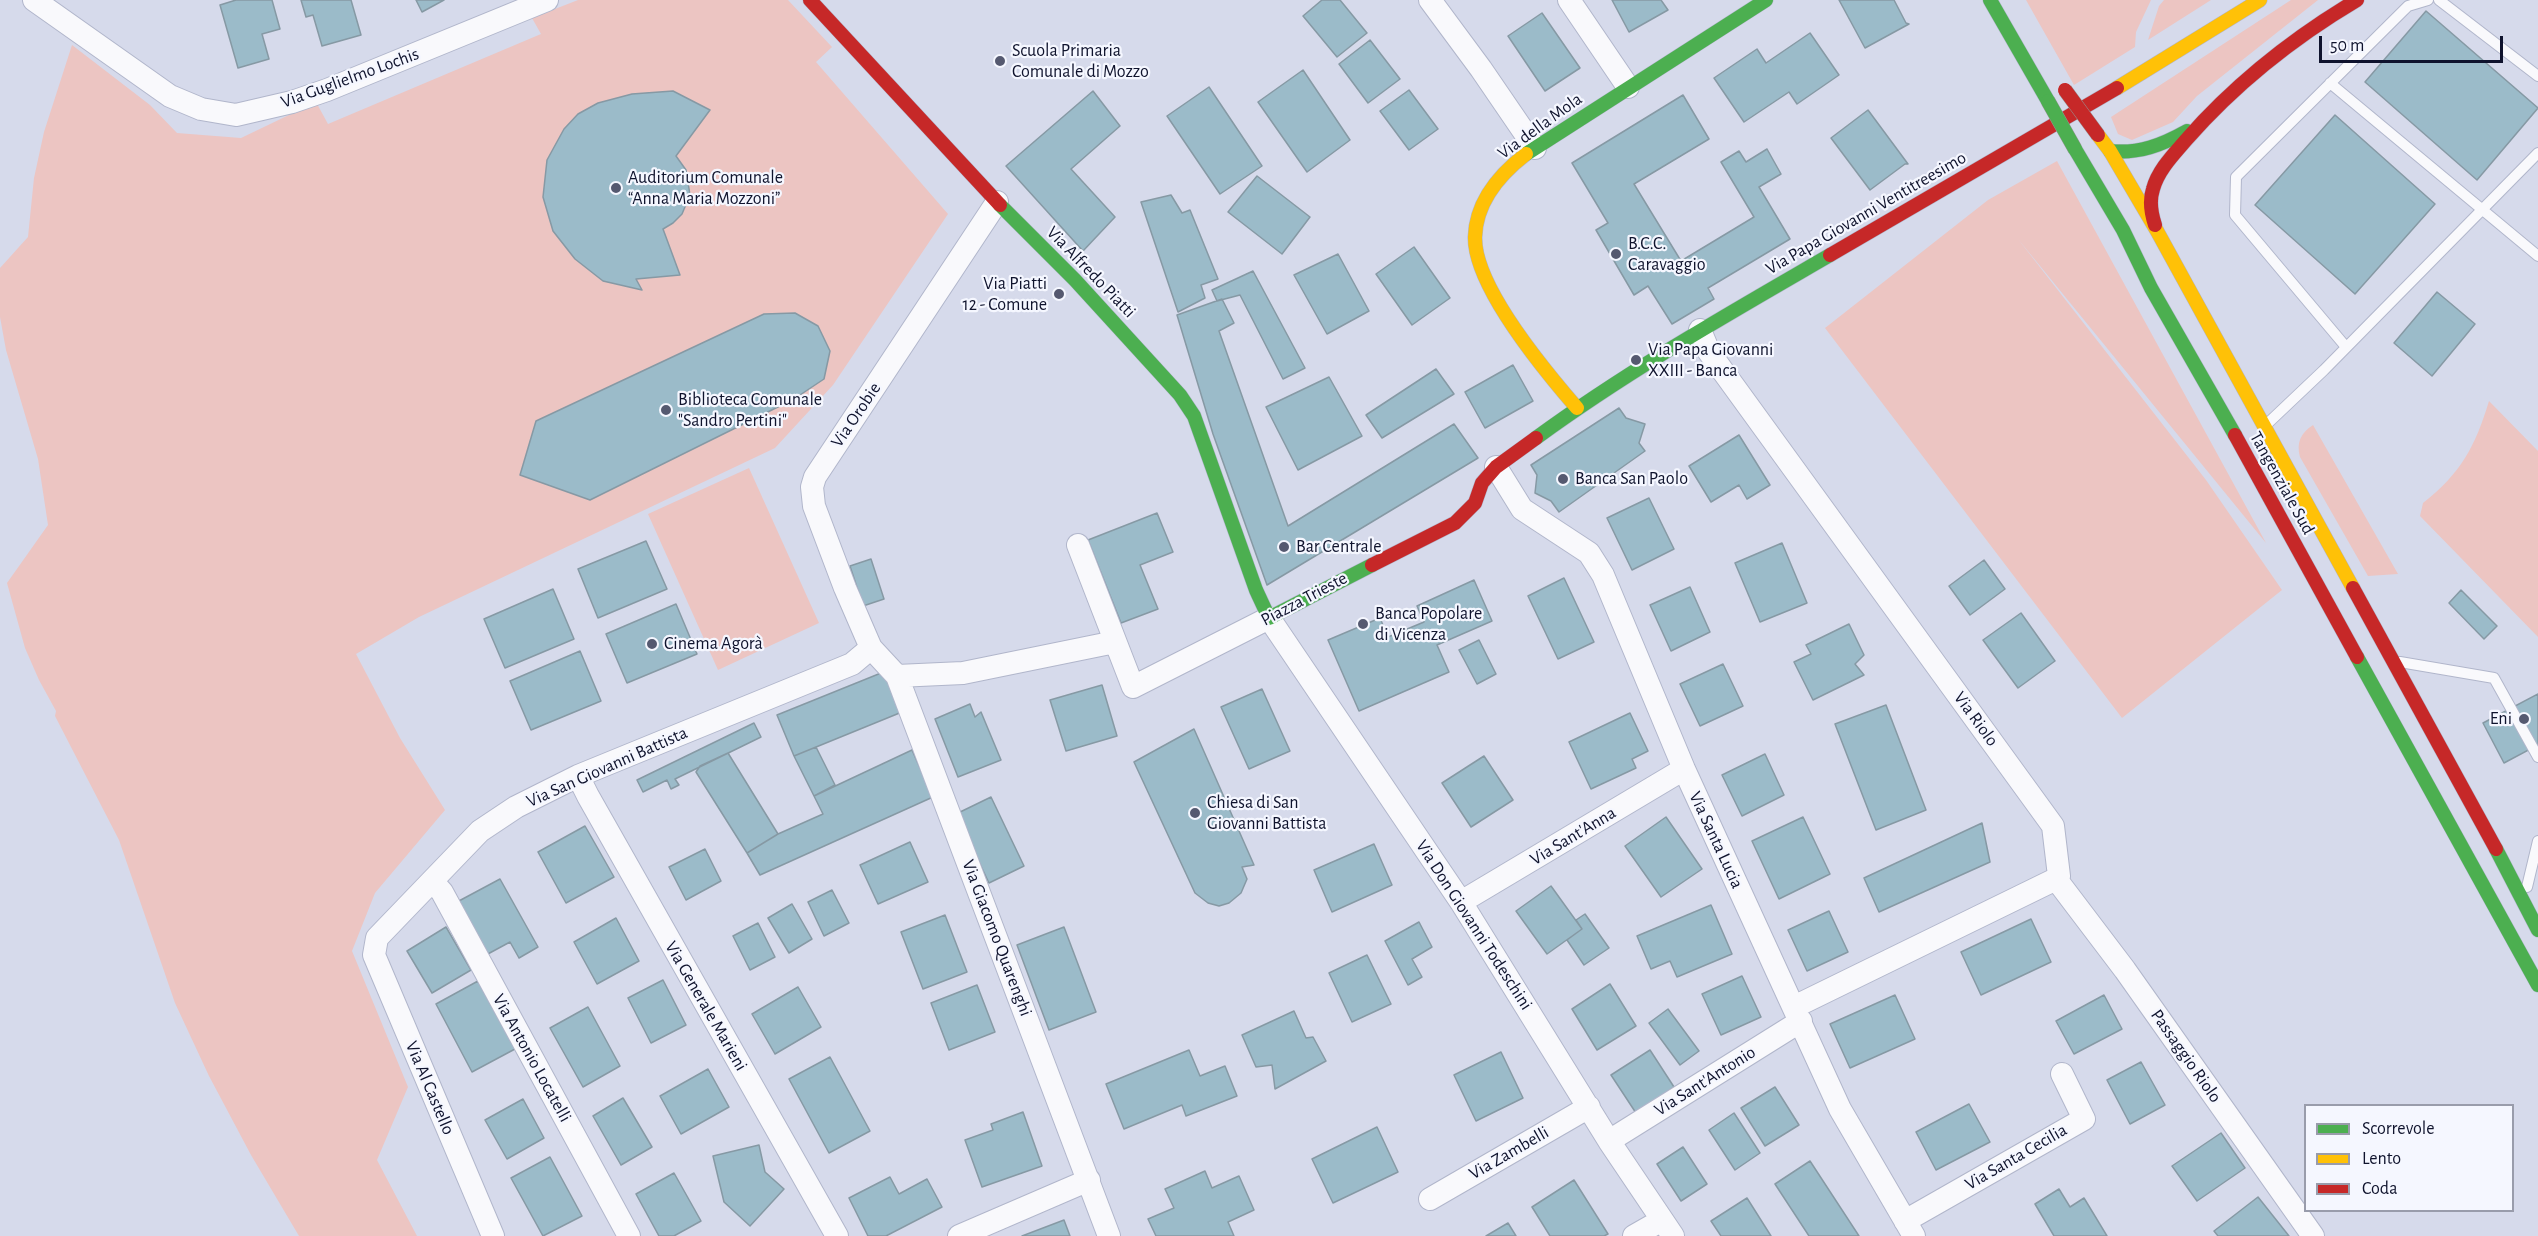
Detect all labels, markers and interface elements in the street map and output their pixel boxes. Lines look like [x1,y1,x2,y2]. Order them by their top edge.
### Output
scale bar [2322,24,2506,62]
text: 50 m [2330,37,2364,55]
place label: Scuola Primaria Comunale di Mozzo [1012,40,1149,82]
street label: Via Guglielmo Lochis [278,43,422,113]
marker: Scuola Primaria Comunale di Mozzo [993,54,1007,68]
street label: Via della Mola [1494,88,1586,164]
street label: Via Papa Giovanni Ventitreesimo [1762,147,1970,279]
place label: Auditorium Comunale “Anna Maria Mozzoni” [628,167,783,210]
marker: Auditorium Comunale “Anna Maria Mozzoni” [609,181,623,195]
street label: Via Alfredo Piatti [1042,222,1140,322]
place label: B.C.C. Caravaggio [1628,233,1706,276]
marker: B.C.C. Caravaggio [1609,247,1623,261]
place label: Via Piatti 12 - Comune [963,273,1047,316]
marker: Via Piatti 12 - Comune [1052,287,1066,301]
place label: Via Papa Giovanni XXIII - Banca [1648,339,1773,382]
marker: Via Papa Giovanni XXIII - Banca [1629,353,1643,367]
street label: Via Orobie [826,378,886,452]
place label: Biblioteca Comunale "Sandro Pertini" [678,389,822,432]
marker: Biblioteca Comunale "Sandro Pertini" [659,403,673,417]
street label: Tangenziale Sud [2245,428,2319,538]
place label: Banca San Paolo [1575,468,1688,490]
marker: Banca San Paolo [1556,472,1570,486]
place label: Bar Centrale [1296,536,1382,558]
marker: Bar Centrale [1277,540,1291,554]
street label: Piazza Trieste [1257,567,1351,631]
place label: Banca Popolare di Vicenza [1375,603,1482,646]
marker: Banca Popolare di Vicenza [1356,617,1370,631]
place label: Cinema Agorà [664,633,763,655]
marker: Cinema Agorà [645,637,659,651]
street label: Via Riolo [1949,687,2003,751]
place label: Eni [2490,708,2512,730]
marker: Eni [2517,712,2531,726]
street label: Via San Giovanni Battista [523,722,691,812]
street label: Via Santa Lucia [1684,788,1748,892]
place label: Chiesa di San Giovanni Battista [1207,792,1326,834]
street label: Via Sant'Anna [1526,802,1620,870]
marker: Chiesa di San Giovanni Battista [1188,806,1202,820]
street label: Via Don Giovanni Todeschini [1411,836,1537,1014]
street label: Via Giacomo Quarenghi [957,857,1037,1019]
street label: Via Generale Marieni [660,937,752,1075]
street label: Via Antonio Locatelli [488,990,576,1126]
street label: Passaggio Riolo [2146,1005,2226,1107]
street label: Via Al Castello [401,1038,459,1138]
street label: Via Sant'Antonio [1650,1041,1760,1121]
legend [2304,1104,2514,1212]
street label: Via Santa Cecilia [1961,1119,2071,1195]
text: Scorrevole [2362,1120,2435,1138]
street label: Via Zambelli [1465,1121,1553,1185]
text: Lento [2362,1150,2401,1168]
text: Coda [2362,1180,2397,1198]

